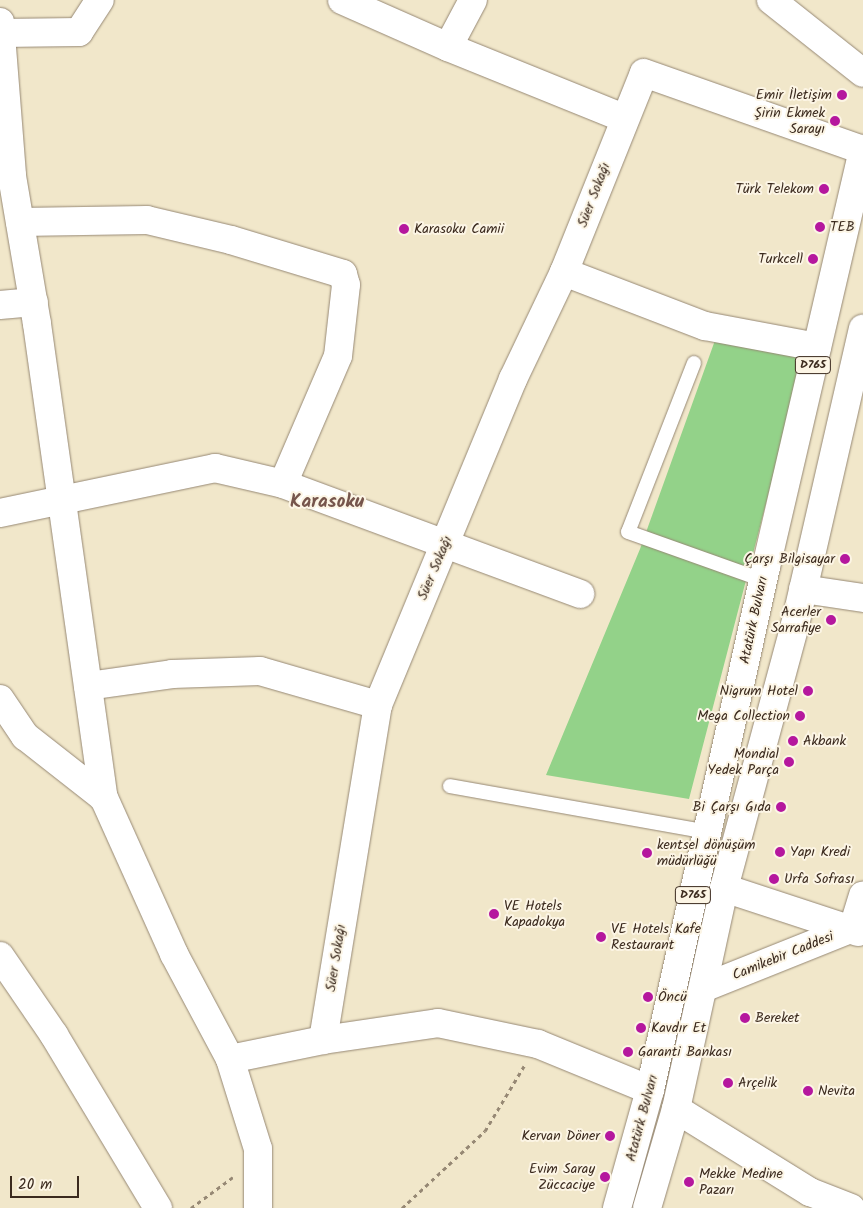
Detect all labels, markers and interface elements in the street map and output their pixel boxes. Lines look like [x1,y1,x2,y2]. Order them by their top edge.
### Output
place label: Emir İletişim [756,87,832,103]
marker: Emir İletişim [836,89,848,101]
place label: Şirin Ekmek Sarayı [754,105,825,138]
marker: Şirin Ekmek Sarayı [829,115,841,127]
street label: Süer Sokağı [574,160,614,230]
place label: Türk Telekom [735,181,814,197]
marker: Türk Telekom [818,183,830,195]
place label: TEB [830,219,855,235]
place label: Karasoku Camii [414,221,504,237]
marker: TEB [814,221,826,233]
marker: Karasoku Camii [398,223,410,235]
place label: Turkcell [758,251,803,267]
marker: Turkcell [807,253,819,265]
road number: D765 [794,356,832,374]
district label: Karasoku [290,492,364,514]
street label: Süer Sokağı [414,533,456,603]
place label: Çarşı Bilgisayar [744,551,835,567]
marker: Çarşı Bilgisayar [839,553,851,565]
street label: Atatürk Bulvarı [737,575,771,665]
place label: Acerler Sarrafiye [771,604,821,636]
marker: Acerler Sarrafiye [825,614,837,626]
place label: Nigrum Hotel [720,683,798,699]
marker: Nigrum Hotel [802,685,814,697]
place label: Mega Collection [697,708,790,724]
marker: Mega Collection [794,710,806,722]
place label: Akbank [803,733,846,749]
marker: Akbank [787,735,799,747]
place label: Mondial Yedek Parça [708,746,779,779]
marker: Mondial Yedek Parça [783,756,795,768]
place label: Bi Çarşı Gıda [693,799,771,815]
marker: Bi Çarşı Gıda [775,801,787,813]
place label: kentsel dönüşüm müdürlüğü [657,837,755,870]
place label: Yapı Kredi [790,844,850,860]
marker: Yapı Kredi [774,846,786,858]
marker: kentsel dönüşüm müdürlüğü [641,847,653,859]
place label: Urfa Sofrası [784,871,854,887]
marker: Urfa Sofrası [768,873,780,885]
road number: D765 [674,886,712,904]
place label: VE Hotels Kapadokya [504,898,565,930]
marker: VE Hotels Kapadokya [488,908,500,920]
place label: VE Hotels Kafe Restaurant [611,921,701,954]
street label: Süer Sokağı [322,923,350,993]
street label: Camikebir Caddesi [730,928,836,984]
marker: VE Hotels Kafe Restaurant [595,931,607,943]
place label: Öncü [658,989,687,1005]
marker: Öncü [642,991,654,1003]
place label: Bereket [755,1010,799,1026]
marker: Bereket [739,1012,751,1024]
place label: Kavdır Et [651,1020,706,1036]
marker: Kavdır Et [635,1022,647,1034]
place label: Garanti Bankası [638,1044,732,1060]
marker: Garanti Bankası [622,1046,634,1058]
street label: Atatürk Bulvarı [622,1073,662,1163]
place label: Arçelik [738,1075,777,1091]
marker: Arçelik [722,1077,734,1089]
place label: Nevita [818,1083,855,1099]
marker: Nevita [802,1085,814,1097]
place label: Kervan Döner [521,1128,600,1144]
marker: Kervan Döner [604,1130,616,1142]
place label: Evim Saray Züccaciye [529,1161,595,1194]
scale bar [12,1166,81,1198]
place label: Mekke Medine Pazarı [699,1166,783,1198]
marker: Evim Saray Züccaciye [599,1171,611,1183]
text: 20 m [18,1173,52,1197]
marker: Mekke Medine Pazarı [683,1176,695,1188]

